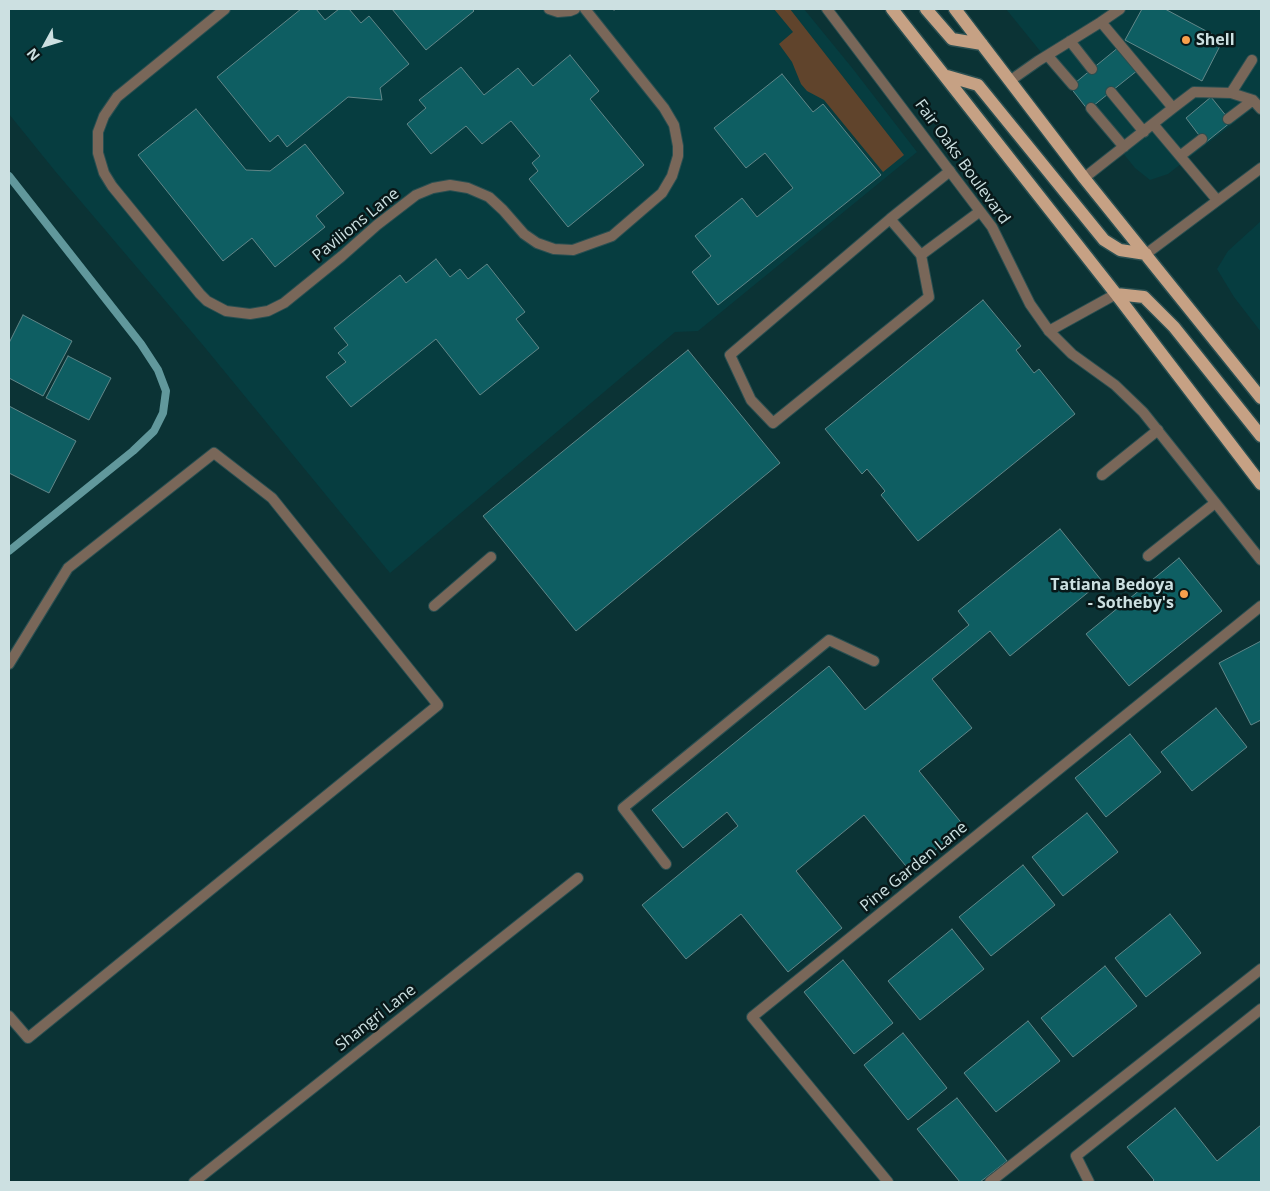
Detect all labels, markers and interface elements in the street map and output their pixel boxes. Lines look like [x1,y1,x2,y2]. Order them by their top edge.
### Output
north arrow [20,20,70,70]
place label: Shell [1196,30,1235,50]
marker: Shell [1180,34,1192,46]
text: N [22,44,44,65]
street label: Fair Oaks Boulevard [910,96,1014,228]
street label: Pavilions Lane [309,184,403,266]
place label: Tatiana Bedoya - Sotheby's [1050,575,1174,613]
marker: Tatiana Bedoya - Sotheby's [1178,588,1190,600]
street label: Pine Garden Lane [856,818,972,916]
street label: Shangri Lane [332,981,420,1055]

